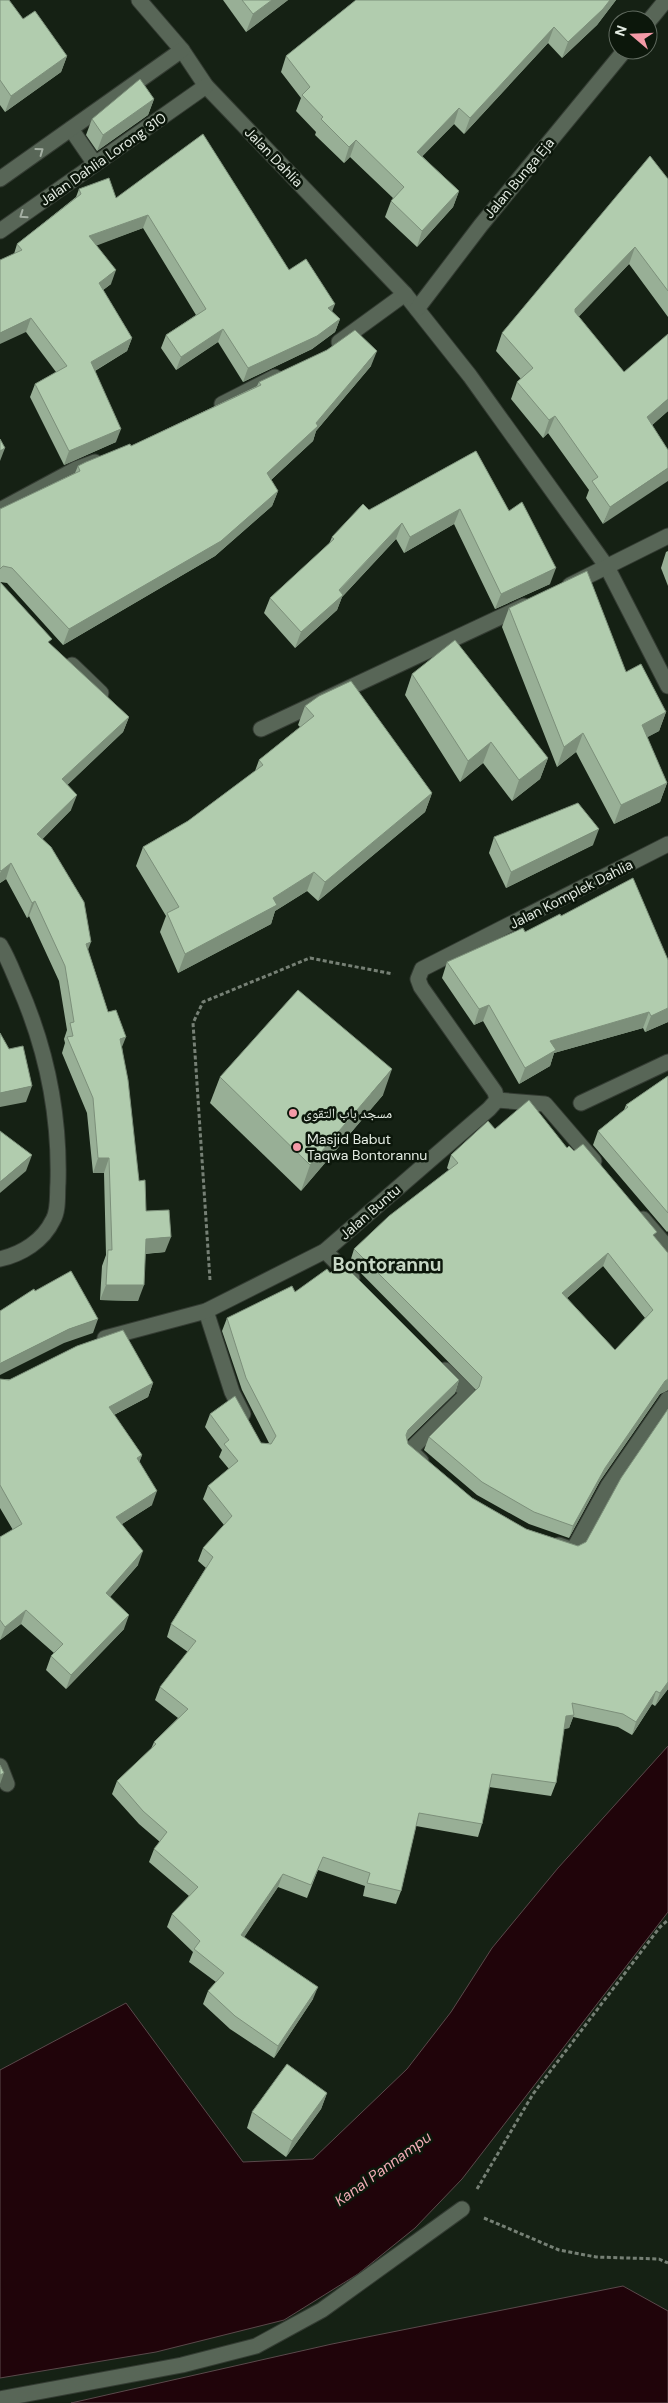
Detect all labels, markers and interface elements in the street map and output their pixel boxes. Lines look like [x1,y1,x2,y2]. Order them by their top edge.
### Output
north arrow [608,10,658,60]
text: N [611,23,631,39]
street label: Jalan Dahlia Lorong 310 [36,108,170,210]
street label: Jalan Dahlia [241,123,307,191]
street label: Jalan Bunga Eja [480,134,558,222]
one-way arrow [34,148,44,157]
one-way arrow [19,209,29,218]
street label: Jalan Komplek Dahlia [506,855,636,933]
place label: مسجد باب التقوى [303,1104,392,1122]
marker: مسجد باب التقوى [287,1107,299,1119]
place label: Masjid Babut Taqwa Bontorannu [307,1130,427,1164]
marker: Masjid Babut Taqwa Bontorannu [291,1141,303,1153]
street label: Jalan Buntu [336,1181,404,1243]
district label: Bontorannu [332,1252,442,1277]
water label: Kanal Pannampu [331,2127,436,2211]

